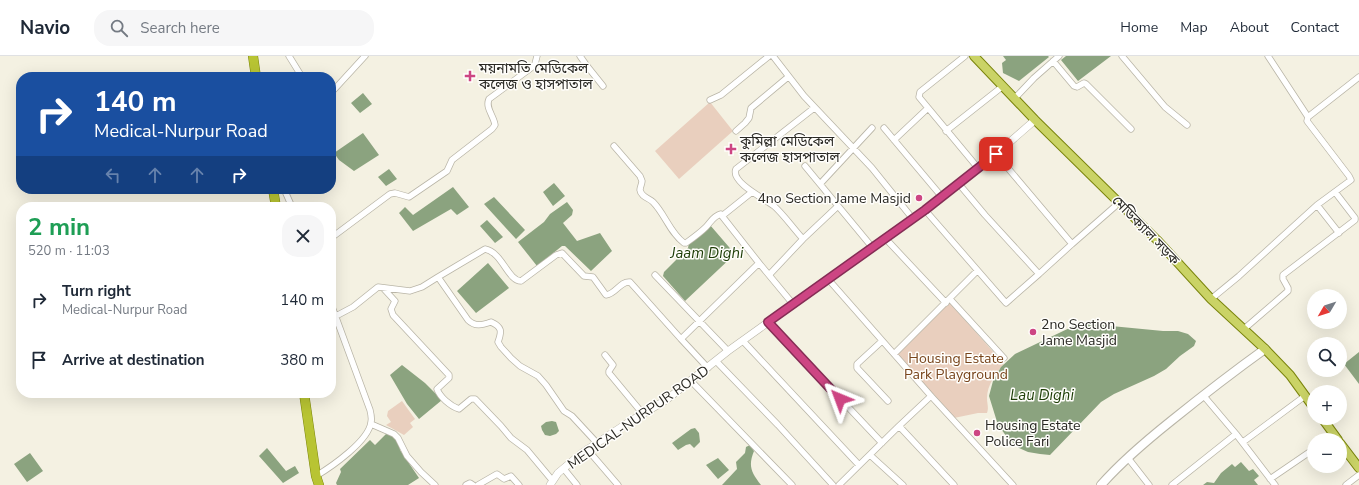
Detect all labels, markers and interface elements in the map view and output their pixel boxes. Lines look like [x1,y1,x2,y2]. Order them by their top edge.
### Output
search box [94,10,374,46]
text: Navio [20,15,70,41]
icon: search [108,17,130,39]
text: Search here [140,18,220,38]
text: Home [1120,18,1158,37]
text: Map [1180,18,1208,37]
text: About [1230,18,1269,37]
text: Contact [1291,18,1339,37]
place label: ময়নামতি মেডিকেল কলেজ ও হাসপাতাল [478,59,593,94]
marker: ময়নামতি মেডিকেল কলেজ ও হাসপাতাল [464,70,476,82]
text: 140 m [94,83,177,121]
icon: right [28,88,80,140]
text: Medical-Nurpur Road [94,119,268,143]
place label: কুমিল্লা মেডিকেল কলেজ হাসপাতাল [739,132,841,167]
pin [979,137,1013,171]
marker: কুমিল্লা মেডিকেল কলেজ হাসপাতাল [725,143,737,155]
icon: arrive [985,143,1007,165]
icon: left [102,164,124,186]
icon: ahead [144,164,166,186]
icon: ahead [186,164,208,186]
icon: right [228,164,250,186]
place label: 4no Section Jame Masjid [757,189,911,208]
street label: মেডিক্যাল সড়ক [1108,191,1184,270]
marker: 4no Section Jame Masjid [914,193,924,203]
text: 2 min [28,211,90,243]
button: close [282,215,324,257]
text: 520 m · 11:03 [28,242,110,260]
water label: Jaam Dighi [670,243,744,263]
text: Turn right [62,281,131,301]
icon: right [28,289,50,311]
north arrow [1307,289,1347,329]
map controls [1307,289,1347,473]
text: 140 m [280,290,324,310]
text: Medical-Nurpur Road [62,301,187,319]
place label: 2no Section Jame Masjid [1040,315,1117,350]
marker: 2no Section Jame Masjid [1028,327,1038,337]
button: search [1307,337,1347,377]
icon: arrive [28,349,50,371]
park label: Housing Estate Park Playground [904,349,1008,384]
text: Arrive at destination [62,350,205,370]
text: 380 m [280,350,324,370]
street label: MEDICAL-NURPUR ROAD [564,361,713,474]
position arrow [819,378,861,420]
water label: Lau Dighi [1010,385,1074,405]
button: + [1307,385,1347,425]
place label: Housing Estate Police Fari [985,416,1080,451]
marker: Housing Estate Police Fari [972,428,982,438]
button: − [1307,433,1347,473]

